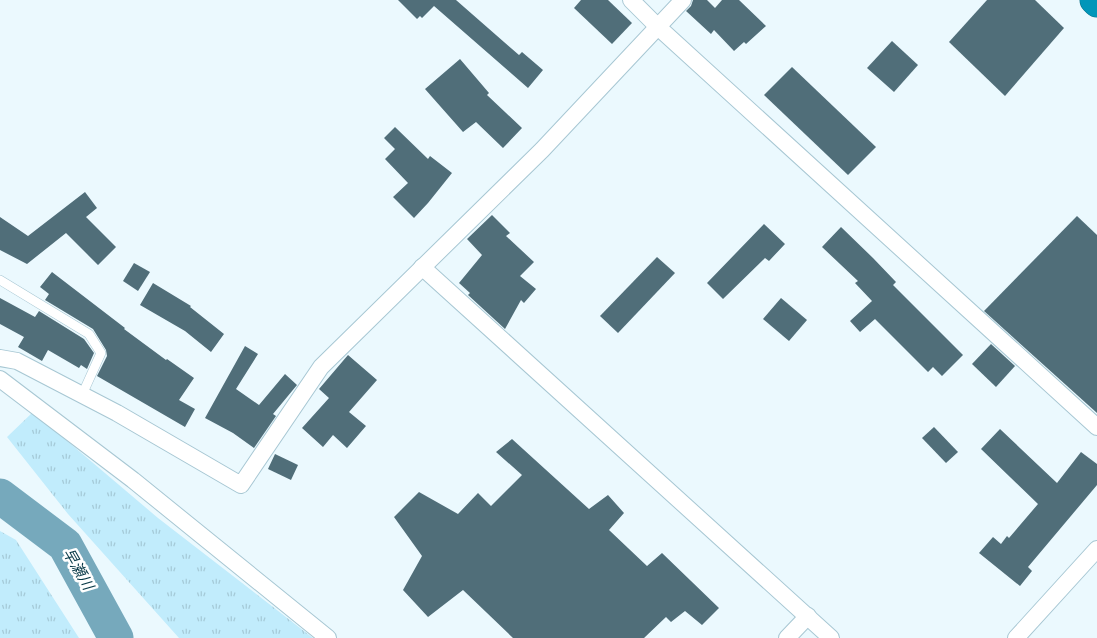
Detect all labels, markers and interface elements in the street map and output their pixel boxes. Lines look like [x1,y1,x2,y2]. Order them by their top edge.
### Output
water label: 早瀬川 [59,545,99,595]

